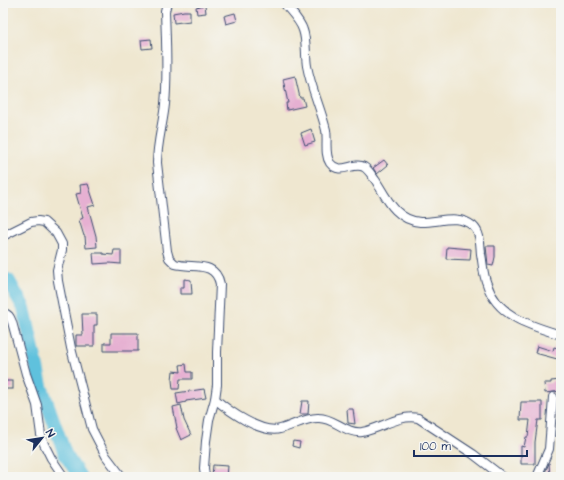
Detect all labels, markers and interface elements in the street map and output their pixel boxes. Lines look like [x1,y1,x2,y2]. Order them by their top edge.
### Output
north arrow [22,418,62,458]
text: N [42,427,58,440]
scale bar [414,432,527,458]
text: 100 m [420,438,451,455]

